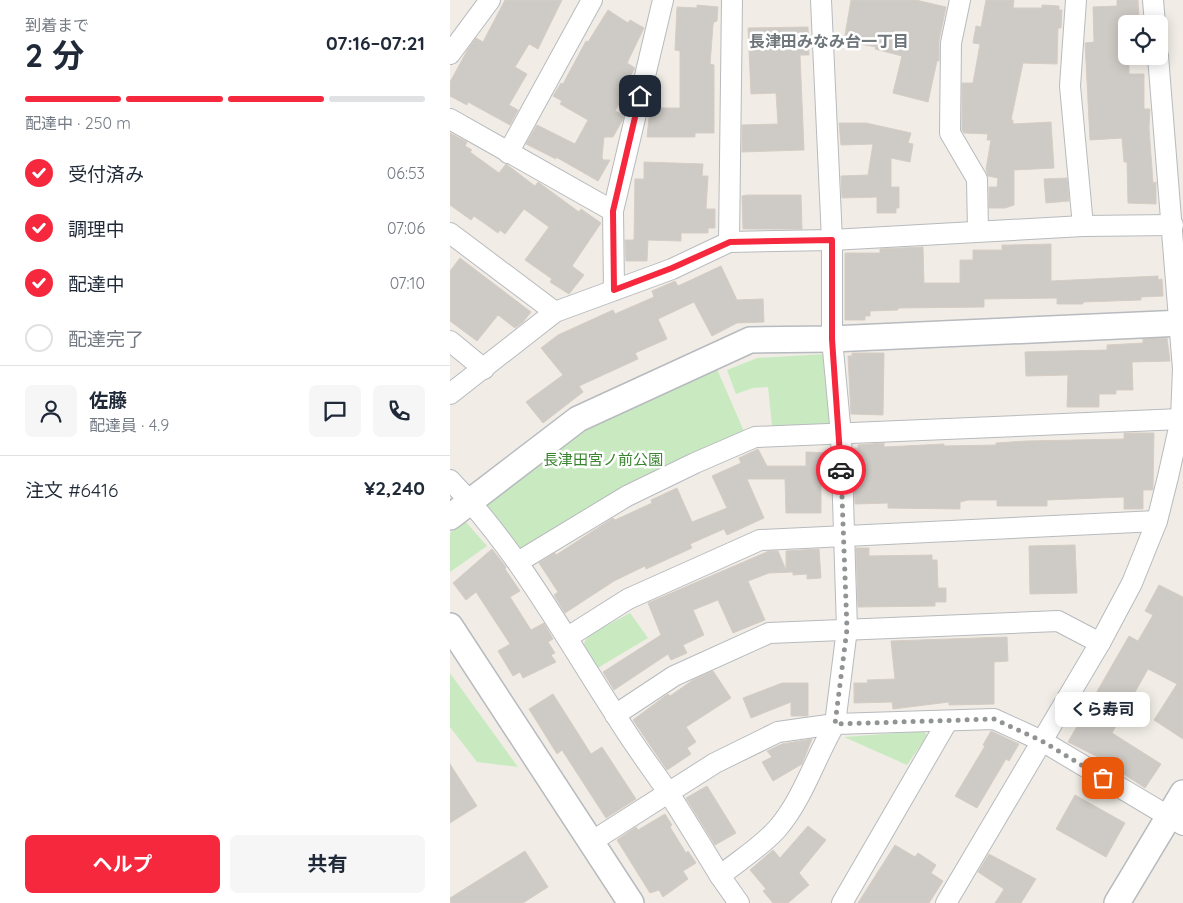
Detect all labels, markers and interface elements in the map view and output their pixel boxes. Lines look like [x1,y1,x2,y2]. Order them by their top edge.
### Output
text: 到着まで [25,15,89,35]
map controls [1118,15,1168,65]
button: locate [1118,15,1168,65]
text: 07:16–07:21 [326,31,425,55]
district label: 長津田みなみ台一丁目 [749,31,909,51]
text: 2 分 [25,35,84,75]
pin [619,75,661,117]
icon: home [626,82,654,110]
text: 配達中 · 250 m [25,113,131,133]
icon: check [25,159,53,187]
text: 受付済み [68,162,144,186]
text: 06:53 [387,163,425,183]
icon: check [25,214,53,242]
text: 調理中 [68,217,125,241]
text: 07:06 [387,218,425,238]
icon: check [25,269,53,297]
text: 配達中 [68,272,125,296]
text: 07:10 [390,273,425,293]
text: 配達完了 [68,327,144,351]
button: person [25,385,77,437]
button: chat [309,385,361,437]
button: phone [373,385,425,437]
text: 佐藤 [89,388,127,412]
text: 配達員 · 4.9 [89,415,169,435]
courier [816,445,866,495]
park label: 長津田宮ノ前公園 [543,450,663,469]
icon: car [827,456,855,484]
text: ¥2,240 [364,476,425,500]
text: 注文 #6416 [25,478,118,502]
callout: くら寿司 [1056,693,1150,728]
text: くら寿司 [1070,699,1135,719]
pin [1082,757,1124,799]
icon: bag [1089,764,1117,792]
button: ヘルプ [25,835,220,893]
button: 共有 [230,835,425,893]

